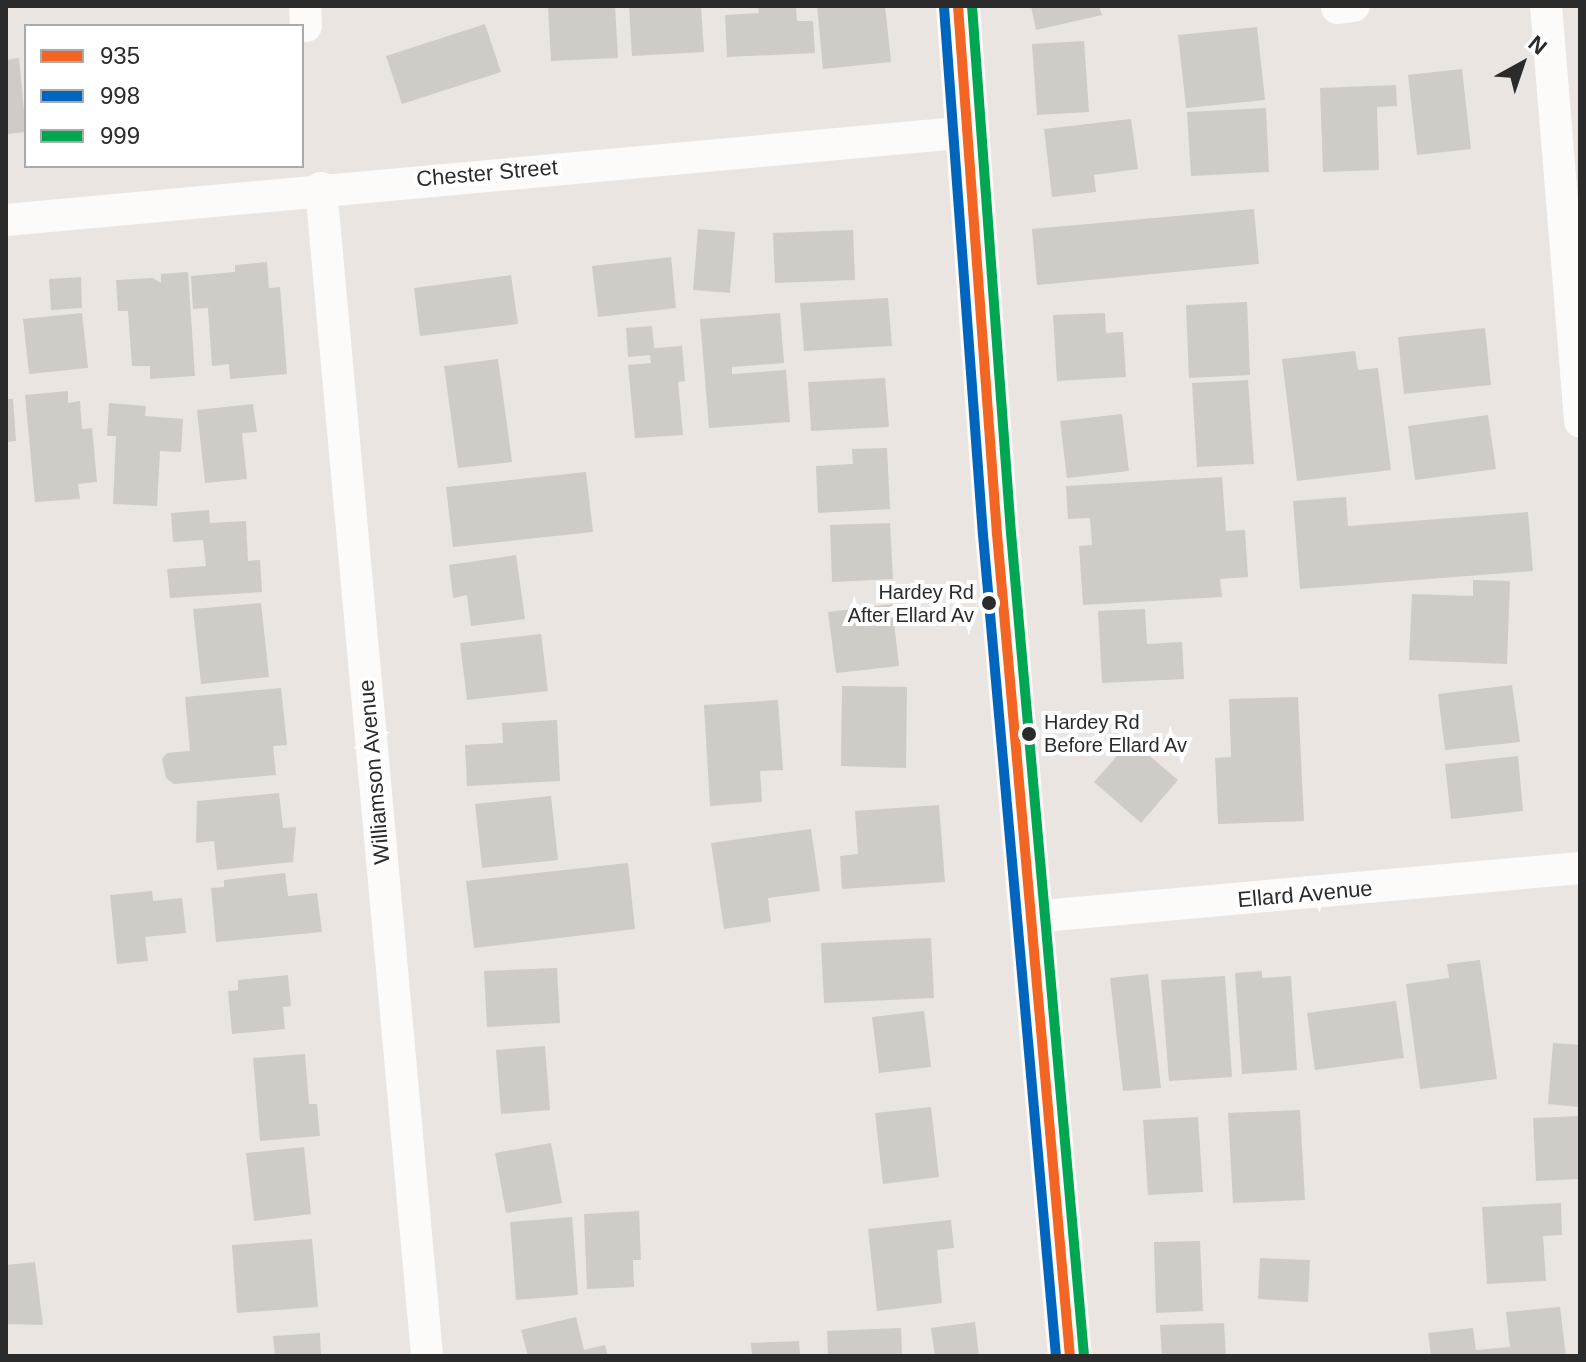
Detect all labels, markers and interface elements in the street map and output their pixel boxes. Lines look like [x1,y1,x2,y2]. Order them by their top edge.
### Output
legend [24,24,304,168]
north arrow [1482,24,1562,104]
text: N [1524,31,1552,60]
text: 935 [100,42,140,69]
text: 998 [100,82,140,109]
text: 999 [100,122,140,149]
street label: Chester Street [415,154,559,192]
place label: Hardey Rd After Ellard Av [847,580,974,627]
marker: Hardey Rd After Ellard Av [981,595,997,611]
street label: Williamson Avenue [353,678,395,866]
place label: Hardey Rd Before Ellard Av [1044,710,1188,757]
marker: Hardey Rd Before Ellard Av [1021,726,1037,742]
street label: Ellard Avenue [1236,875,1374,913]

